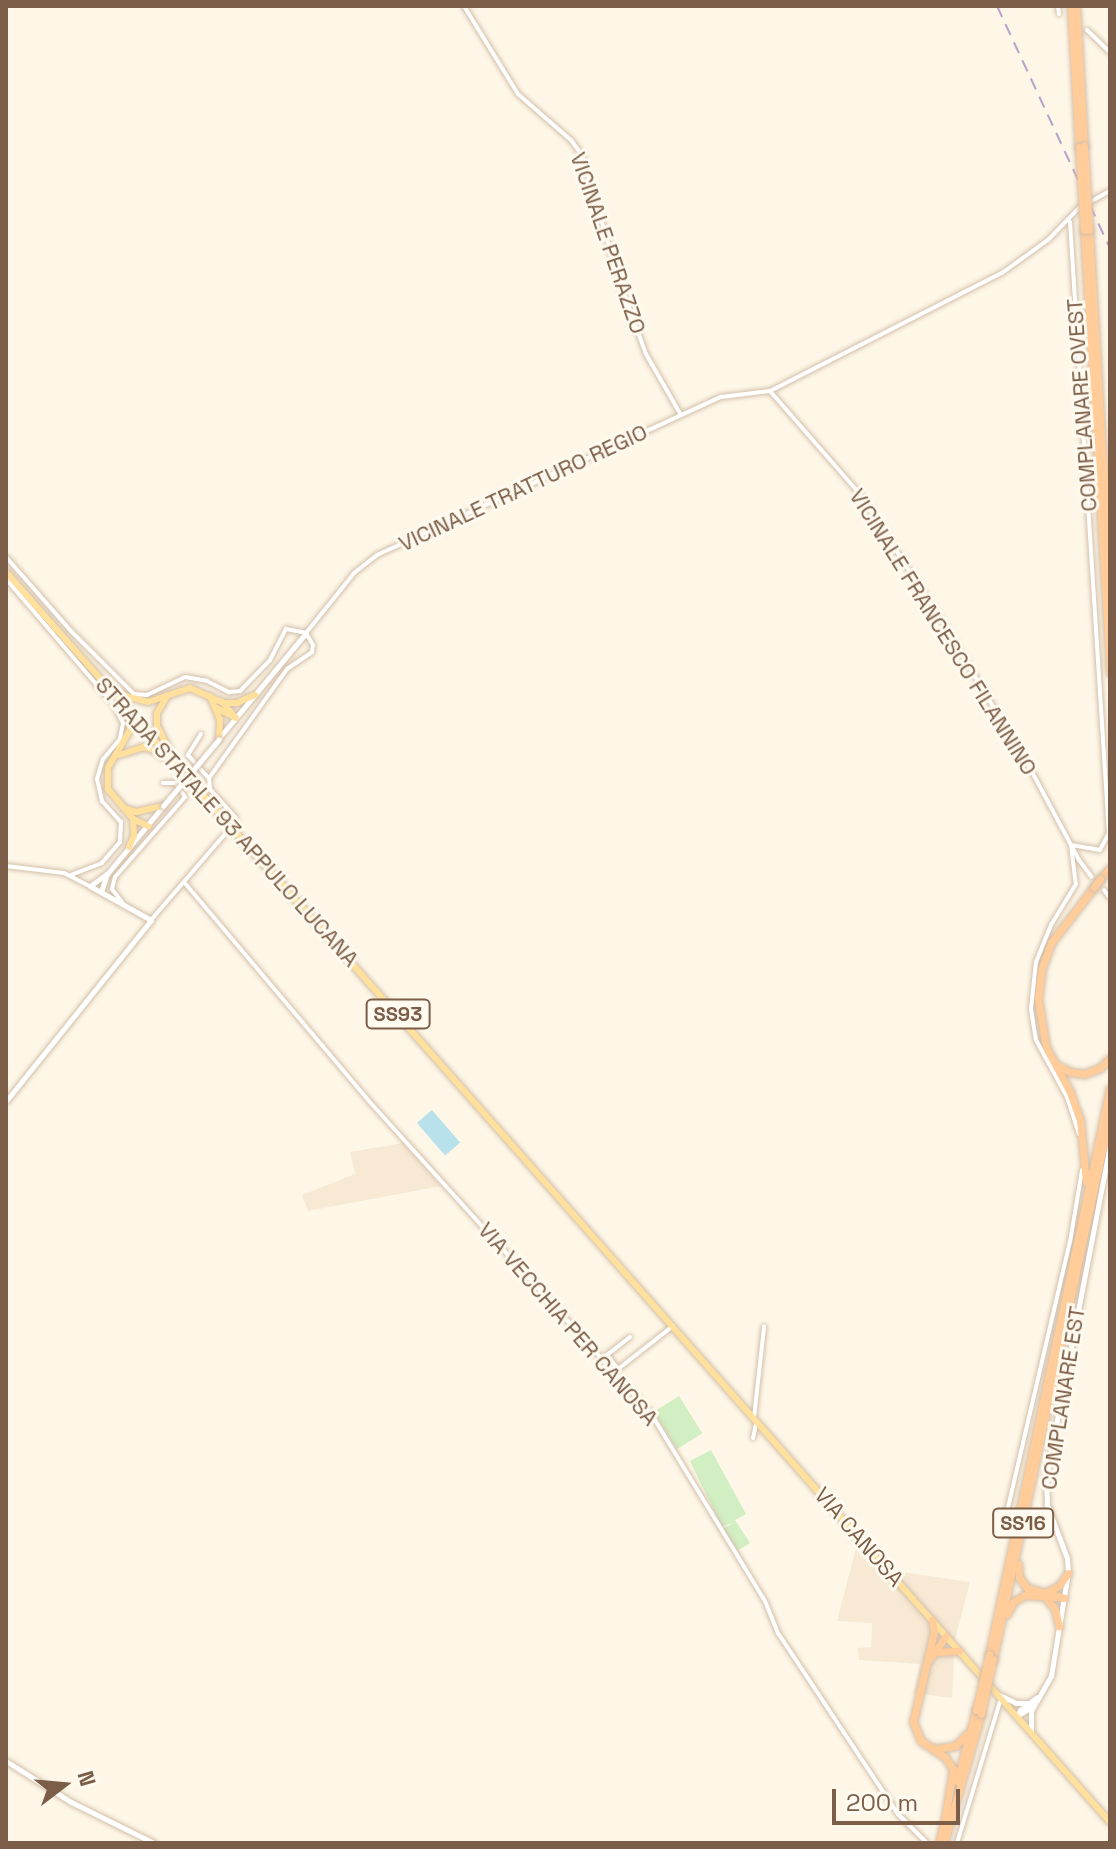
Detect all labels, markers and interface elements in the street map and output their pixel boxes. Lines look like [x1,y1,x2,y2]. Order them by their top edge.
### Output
street label: VICINALE PERAZZO [565,149,651,337]
street label: COMPLANARE OVEST [1061,298,1103,512]
street label: VICINALE TRATTURO REGIO [394,419,652,557]
street label: VICINALE FRANCESCO FILANNINO [844,484,1042,780]
street label: STRADA STATALE 93 APPULO LUCANA [90,672,364,972]
road number: SS93 [364,998,432,1030]
street label: VIA VECCHIA PER CANOSA [472,1217,664,1431]
street label: COMPLANARE EST [1035,1304,1091,1492]
street label: VIA CANOSA [809,1482,909,1592]
road number: SS16 [991,1507,1055,1539]
north arrow [24,1745,104,1825]
text: N [72,1767,103,1789]
scale bar [836,1773,964,1823]
text: 200 m [846,1787,918,1818]

